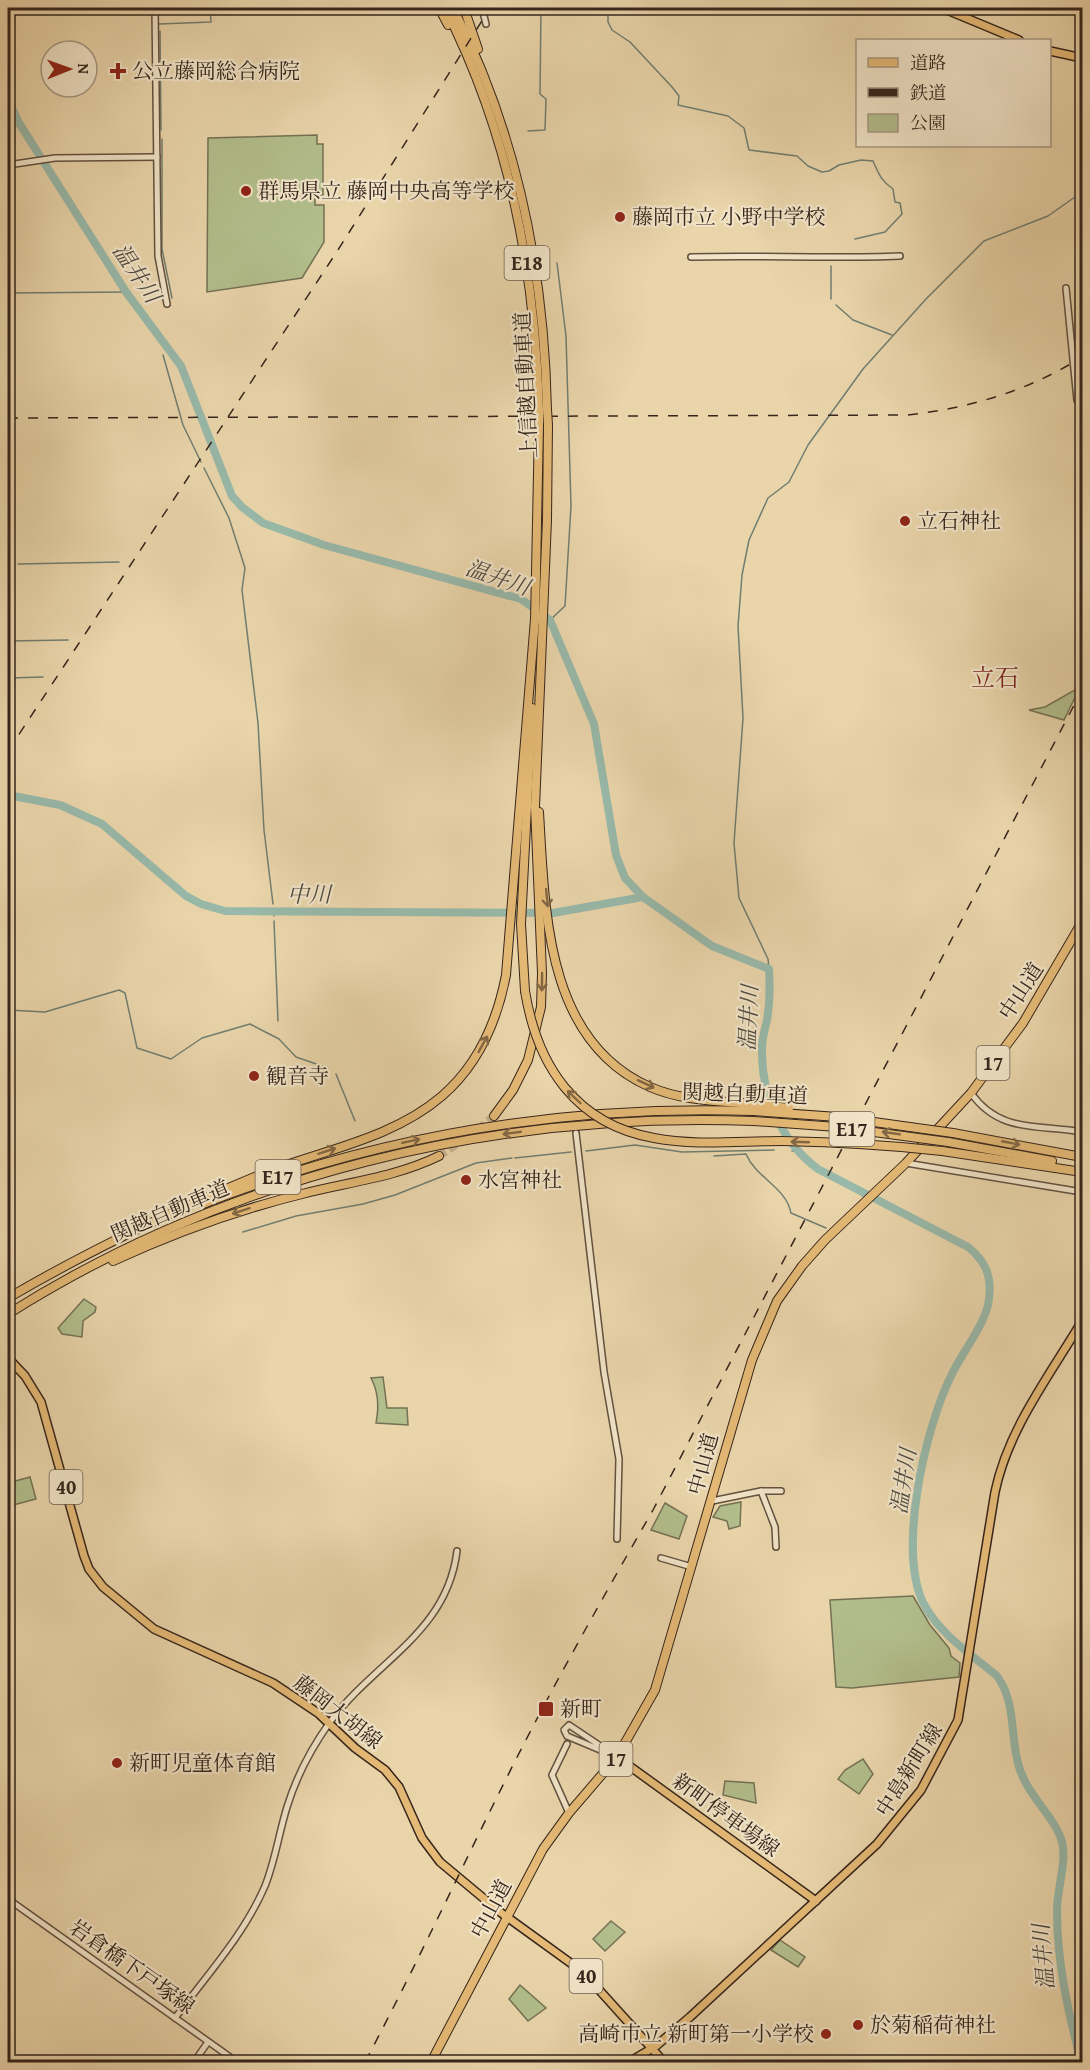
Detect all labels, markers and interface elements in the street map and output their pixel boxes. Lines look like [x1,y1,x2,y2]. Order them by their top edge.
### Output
north arrow [39,39,99,99]
legend [856,39,1051,147]
text: 道路 [910,49,946,76]
place label: 公立藤岡総合病院 [132,55,300,86]
marker: 公立藤岡総合病院 [109,62,127,80]
text: N [72,63,96,75]
text: 鉄道 [910,79,946,106]
text: 公園 [910,109,946,136]
place label: 群馬県立 藤岡中央高等学校 [258,175,515,206]
marker: 群馬県立 藤岡中央高等学校 [239,184,253,198]
place label: 藤岡市立 小野中学校 [632,201,826,232]
marker: 藤岡市立 小野中学校 [613,210,627,224]
water label: 温井川 [105,237,170,311]
road number: E18 [504,246,550,280]
street label: 上信越自動車道 [506,311,545,459]
place label: 立石神社 [917,505,1001,536]
marker: 立石神社 [898,514,912,528]
water label: 温井川 [462,551,536,604]
district label: 立石 [971,660,1019,695]
water label: 中川 [287,878,333,910]
one-way arrow [541,888,552,908]
street label: 中山道 [990,956,1051,1026]
one-way arrow [536,971,548,991]
water label: 温井川 [730,982,766,1052]
one-way arrow [477,1036,489,1053]
road number: 17 [976,1046,1010,1080]
place label: 観音寺 [266,1060,329,1091]
marker: 観音寺 [247,1069,261,1083]
street label: 関越自動車道 [682,1076,809,1111]
one-way arrow [637,1080,655,1091]
one-way arrow [567,1091,582,1105]
road number: E17 [830,1112,874,1146]
one-way arrow [502,1128,522,1139]
one-way arrow [881,1128,901,1139]
one-way arrow [401,1134,420,1146]
one-way arrow [790,1136,810,1147]
one-way arrow [1001,1138,1020,1149]
one-way arrow [317,1145,336,1156]
road number: E17 [256,1160,300,1194]
place label: 水宮神社 [478,1164,562,1195]
street label: 関越自動車道 [106,1172,234,1249]
marker: 水宮神社 [459,1173,473,1187]
one-way arrow [232,1206,251,1217]
street label: 中山道 [679,1429,726,1498]
water label: 温井川 [882,1444,924,1516]
road number: 40 [50,1470,82,1504]
street label: 藤岡大胡線 [287,1667,389,1756]
place label: 新町 [560,1693,602,1724]
marker: 新町 [537,1700,555,1718]
street label: 中島新町線 [868,1717,950,1822]
road number: 17 [600,1742,632,1776]
place label: 新町児童体育館 [129,1747,276,1778]
marker: 新町児童体育館 [110,1756,124,1770]
street label: 新町停車場線 [666,1765,786,1864]
street label: 中山道 [462,1874,519,1944]
street label: 岩倉橋下戸塚線 [63,1912,201,2021]
water label: 温井川 [1024,1921,1062,1991]
road number: 40 [570,1959,602,1993]
place label: 於菊稲荷神社 [870,2009,996,2040]
place label: 高崎市立 新町第一小学校 [578,2018,814,2049]
marker: 於菊稲荷神社 [851,2018,865,2032]
marker: 高崎市立 新町第一小学校 [819,2027,833,2041]

